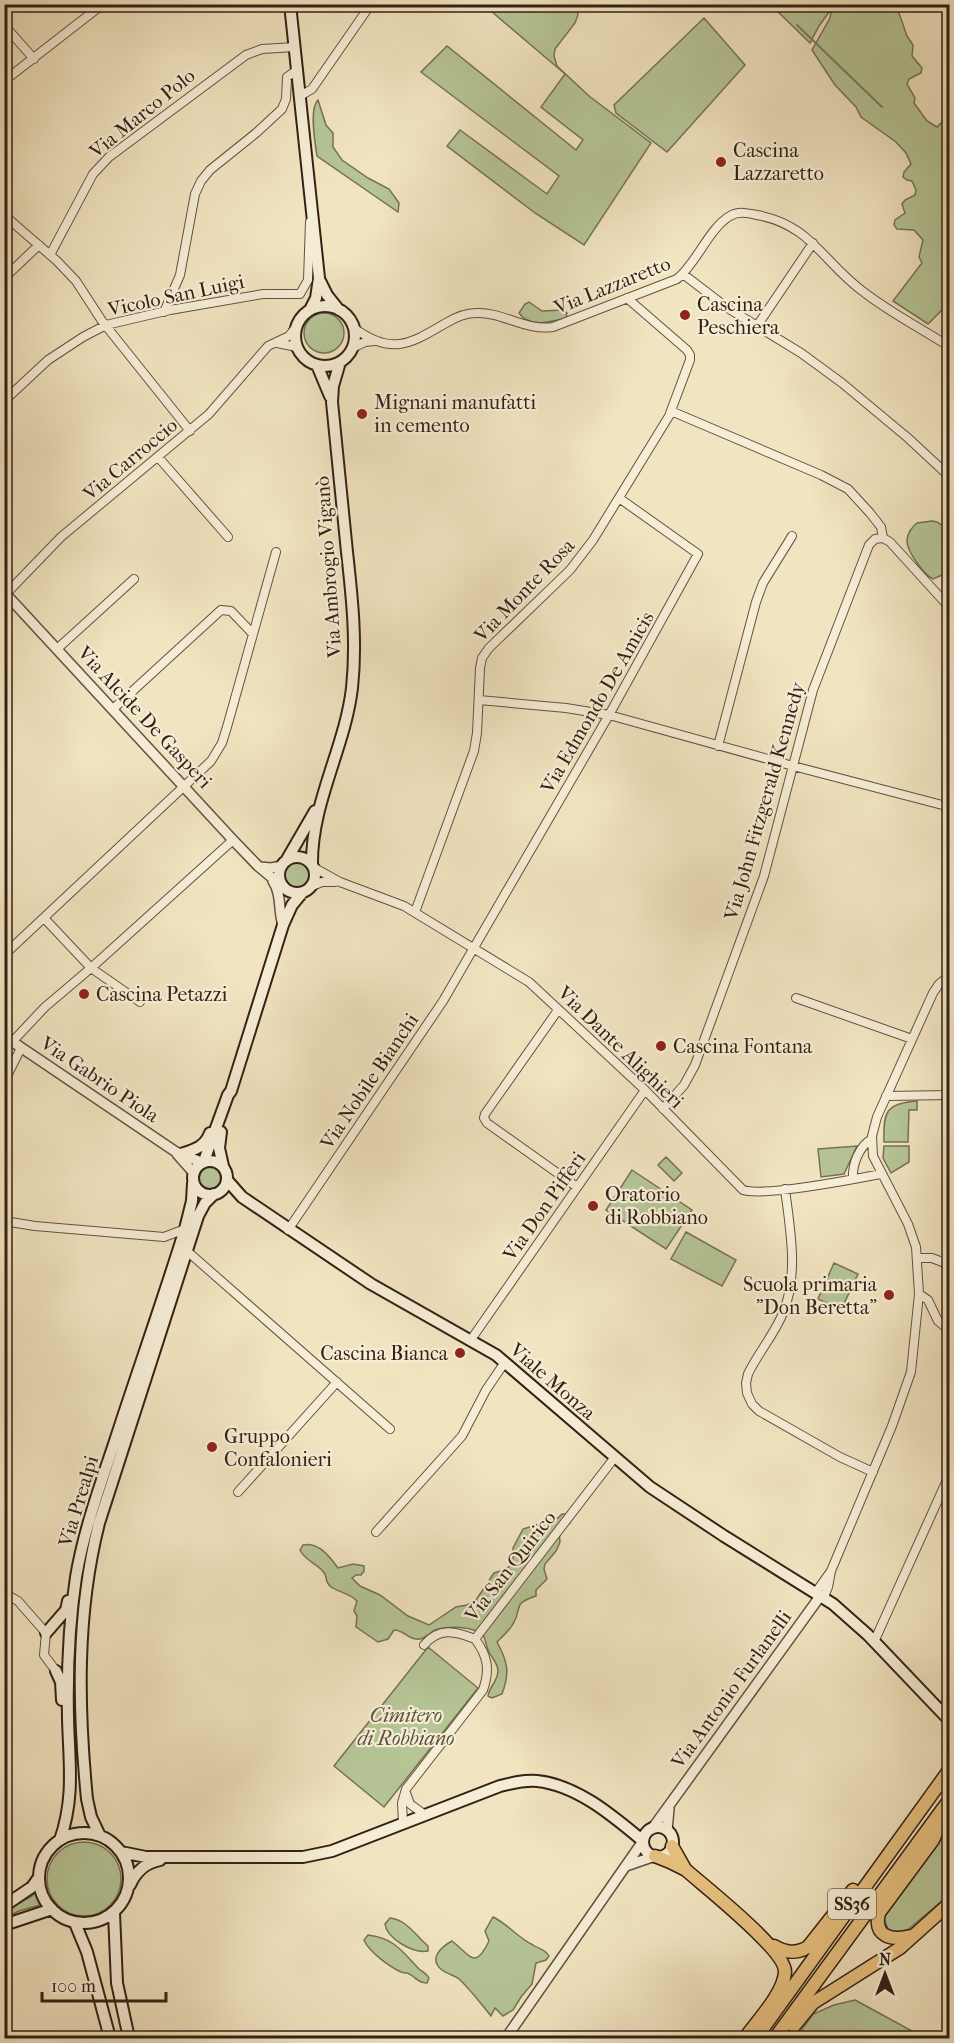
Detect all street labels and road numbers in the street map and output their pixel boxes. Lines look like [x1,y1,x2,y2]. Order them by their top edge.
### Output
street label: Via Marco Polo [84,64,200,163]
street label: Via Lazzaretto [550,252,674,320]
street label: Vicolo San Luigi [105,270,246,321]
street label: Via Carroccio [78,413,182,506]
street label: Via Ambrogio Viganò [311,475,346,660]
street label: Via Monte Rosa [469,534,580,647]
street label: Via Edmondo De Amicis [536,607,659,798]
street label: Via Alcide De Gasperi [72,641,216,793]
street label: Via John Fitzgerald Kennedy [719,678,810,924]
street label: Via Dante Alighieri [552,981,688,1113]
street label: Via Nobile Bianchi [315,1009,423,1154]
street label: Via Gabrio Piola [35,1031,164,1128]
street label: Via Don Pifferi [498,1147,590,1266]
street label: Viale Monza [505,1337,601,1425]
street label: Via Prealpi [53,1453,103,1551]
street label: Via San Quirico [460,1507,561,1627]
street label: Via Antonio Furlanelli [666,1606,796,1773]
road number: SS36 [828,1889,876,1919]

